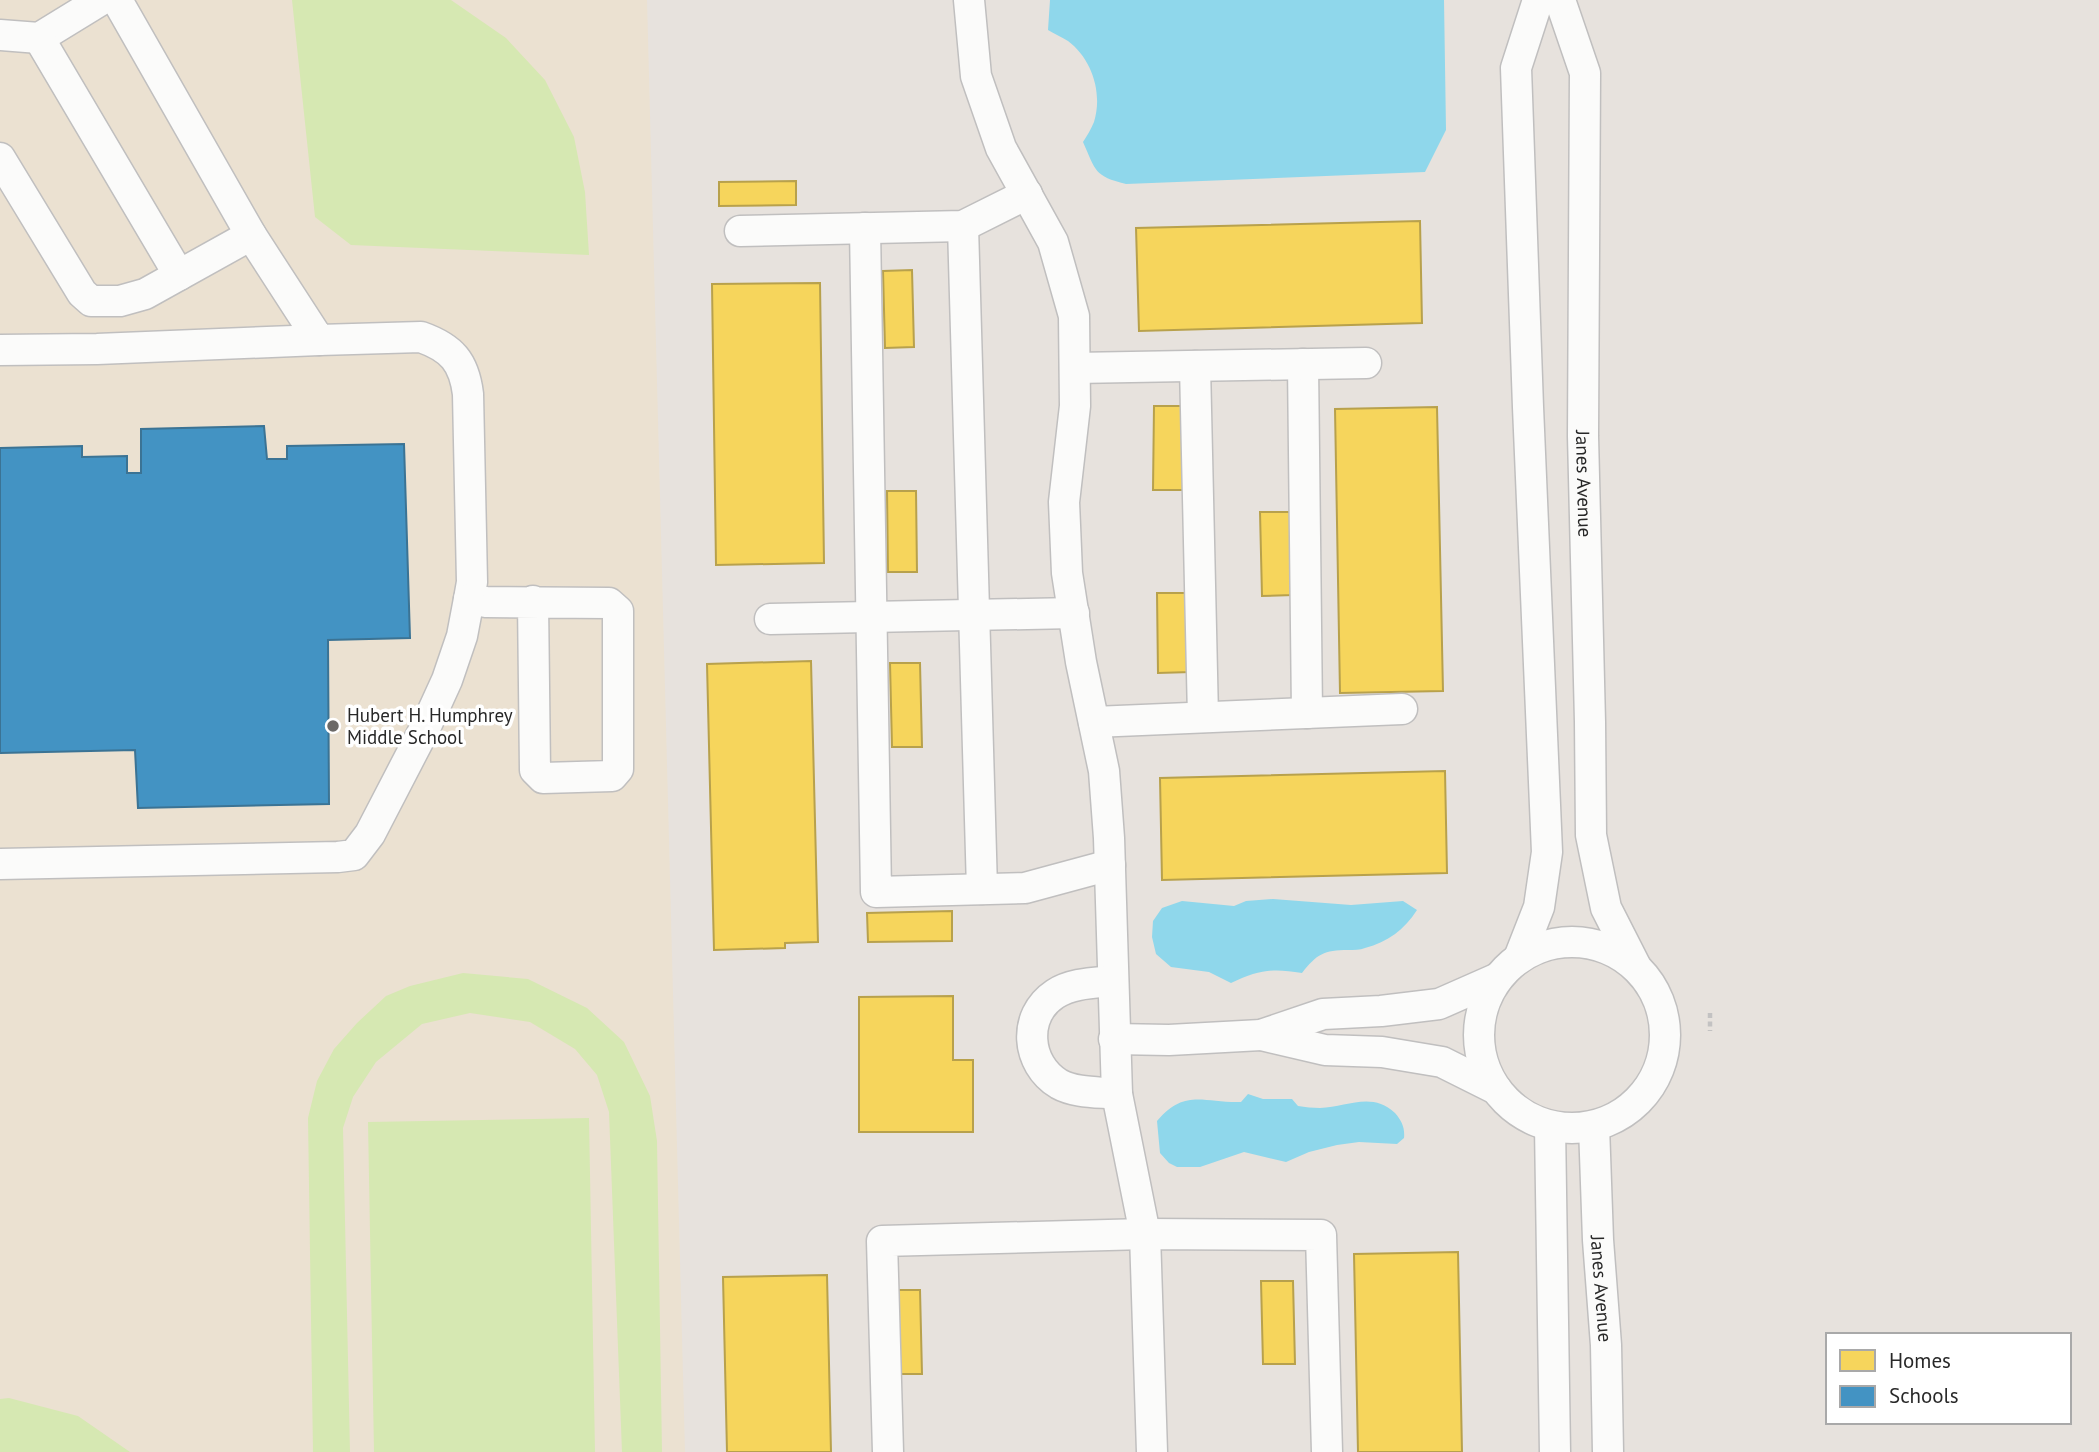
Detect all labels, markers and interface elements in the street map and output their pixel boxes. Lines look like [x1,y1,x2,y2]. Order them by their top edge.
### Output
street label: Janes Avenue [1571,429,1597,538]
place label: Hubert H. Humphrey Middle School [347,703,513,749]
marker: Hubert H. Humphrey Middle School [325,718,341,734]
street label: Janes Avenue [1586,1234,1618,1343]
legend [1826,1333,2071,1424]
text: Homes [1889,1347,1951,1374]
text: Schools [1889,1382,1959,1409]

